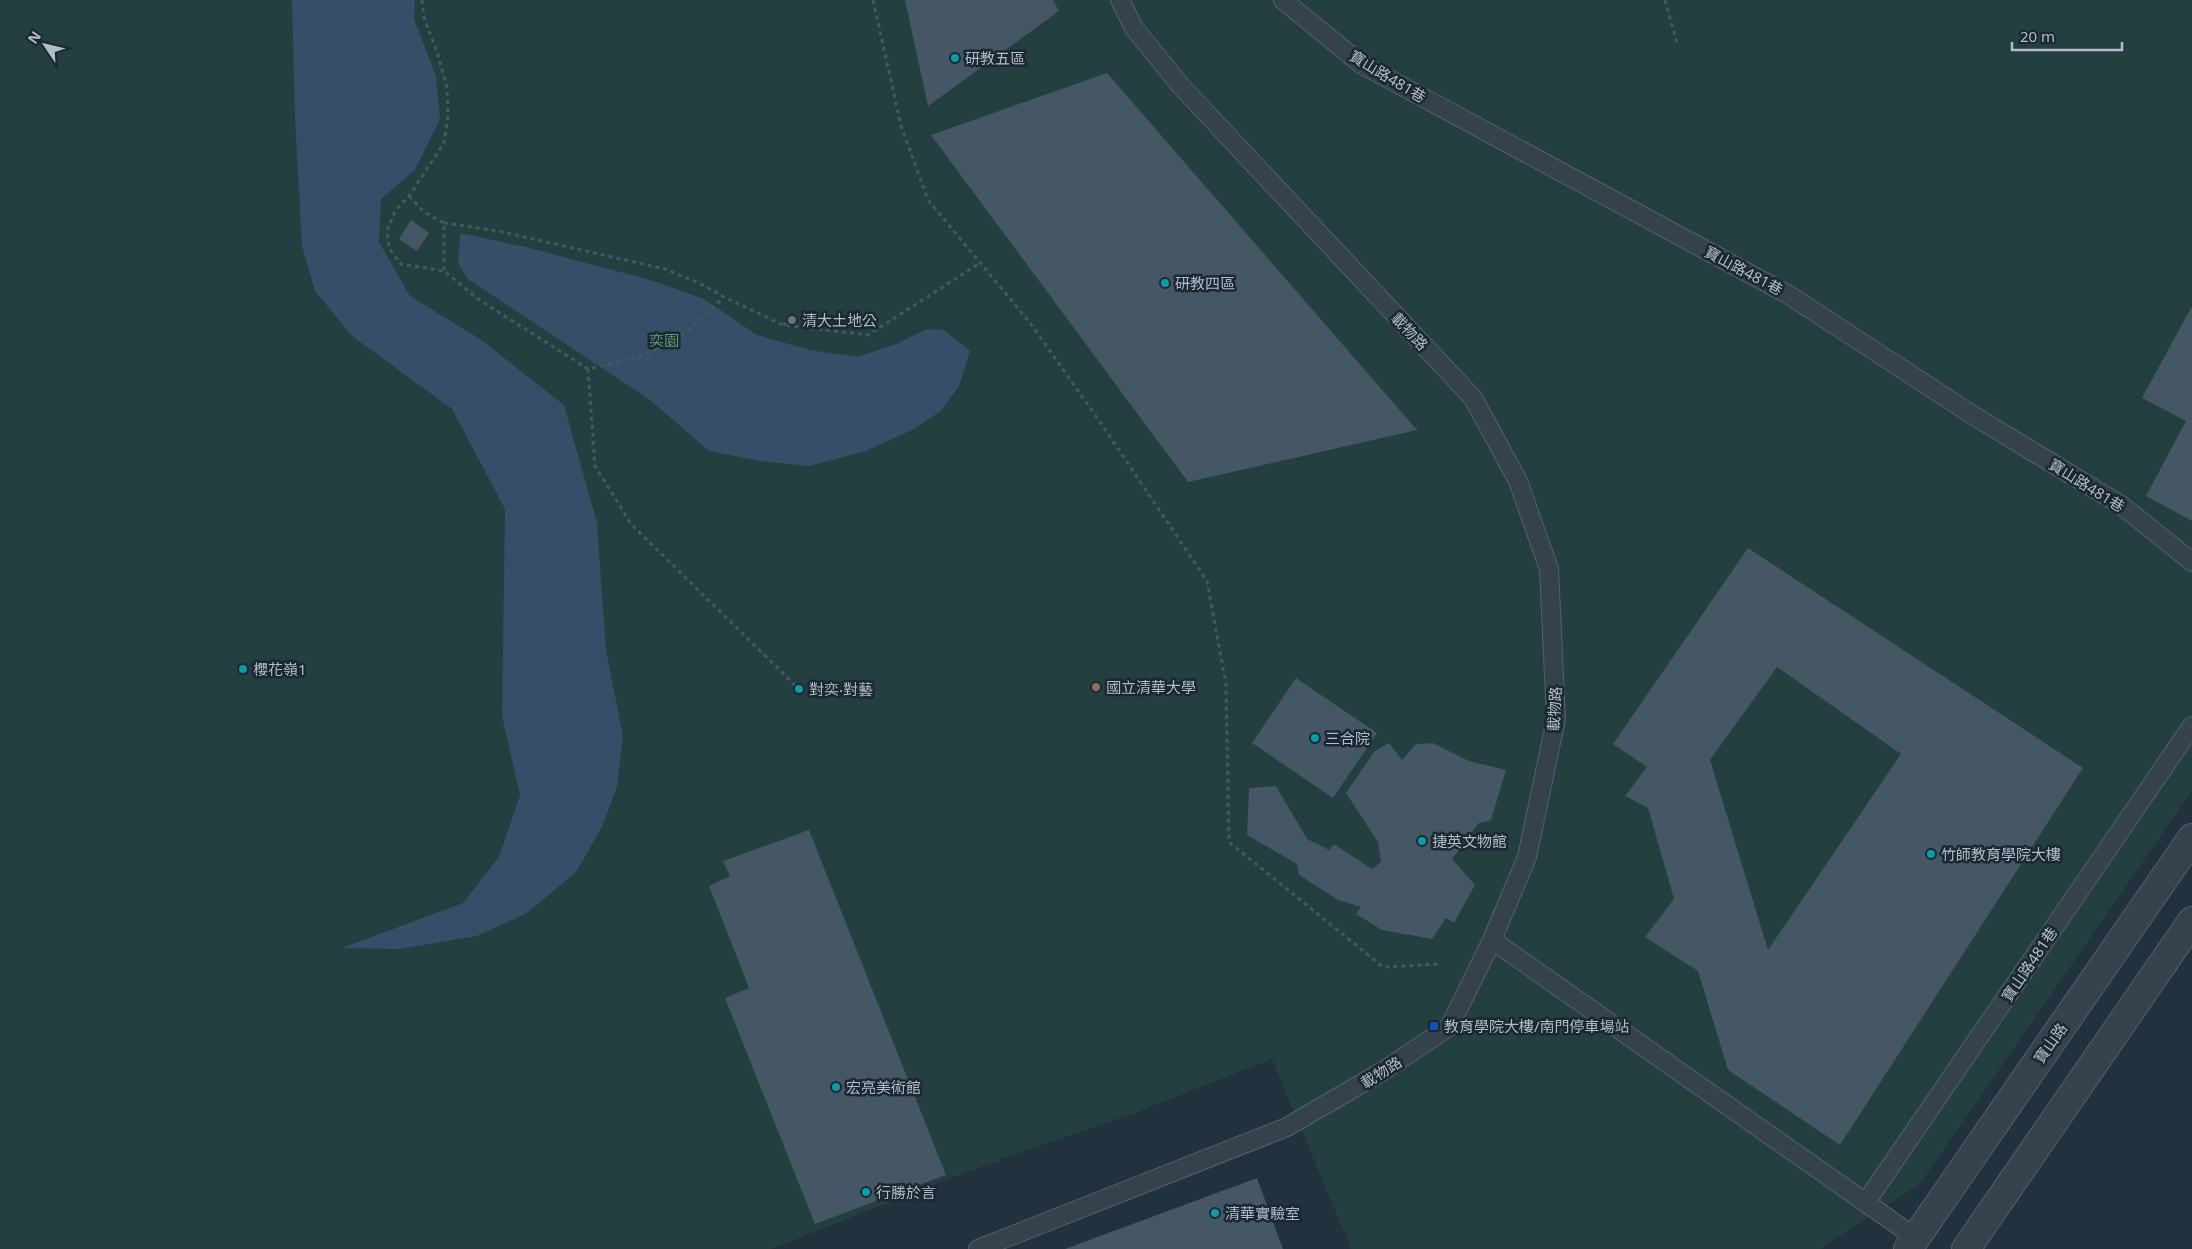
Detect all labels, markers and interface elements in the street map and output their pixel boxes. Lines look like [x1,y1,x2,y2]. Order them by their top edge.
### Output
north arrow [20,20,70,70]
scale bar [2012,20,2122,52]
text: 20 m [2020,26,2055,46]
text: N [23,27,45,47]
street label: 寶山路481巷 [1346,45,1430,107]
place label: 研教五區 [965,48,1025,68]
marker: 研教五區 [949,52,961,64]
street label: 寶山路481巷 [1701,241,1787,299]
place label: 研教四區 [1175,273,1235,293]
marker: 研教四區 [1159,277,1171,289]
street label: 載物路 [1387,308,1433,354]
place label: 清大土地公 [802,310,877,330]
marker: 清大土地公 [786,314,798,326]
park label: 奕園 [649,330,679,350]
street label: 寶山路481巷 [2045,454,2129,516]
place label: 櫻花嶺1 [253,659,307,679]
marker: 櫻花嶺1 [237,663,249,675]
place label: 國立清華大學 [1106,677,1196,697]
place label: 對奕‧對藝 [809,679,873,699]
marker: 國立清華大學 [1090,681,1102,693]
marker: 對奕‧對藝 [793,683,805,695]
street label: 載物路 [1543,686,1565,732]
place label: 三合院 [1325,728,1370,748]
marker: 三合院 [1309,732,1321,744]
place label: 捷英文物館 [1432,831,1507,851]
marker: 捷英文物館 [1416,835,1428,847]
place label: 竹師教育學院大樓 [1941,844,2061,864]
marker: 竹師教育學院大樓 [1925,848,1937,860]
street label: 寶山路481巷 [1997,923,2061,1005]
place label: 教育學院大樓/南門停車場站 [1444,1016,1630,1036]
street label: 寶山路 [2029,1019,2071,1067]
marker: 教育學院大樓/南門停車場站 [1428,1020,1440,1032]
street label: 載物路 [1357,1052,1405,1092]
place label: 宏亮美術館 [846,1077,921,1097]
marker: 宏亮美術館 [830,1081,842,1093]
place label: 行勝於言 [876,1182,936,1202]
marker: 行勝於言 [860,1186,872,1198]
place label: 清華實驗室 [1225,1203,1300,1223]
marker: 清華實驗室 [1209,1207,1221,1219]

